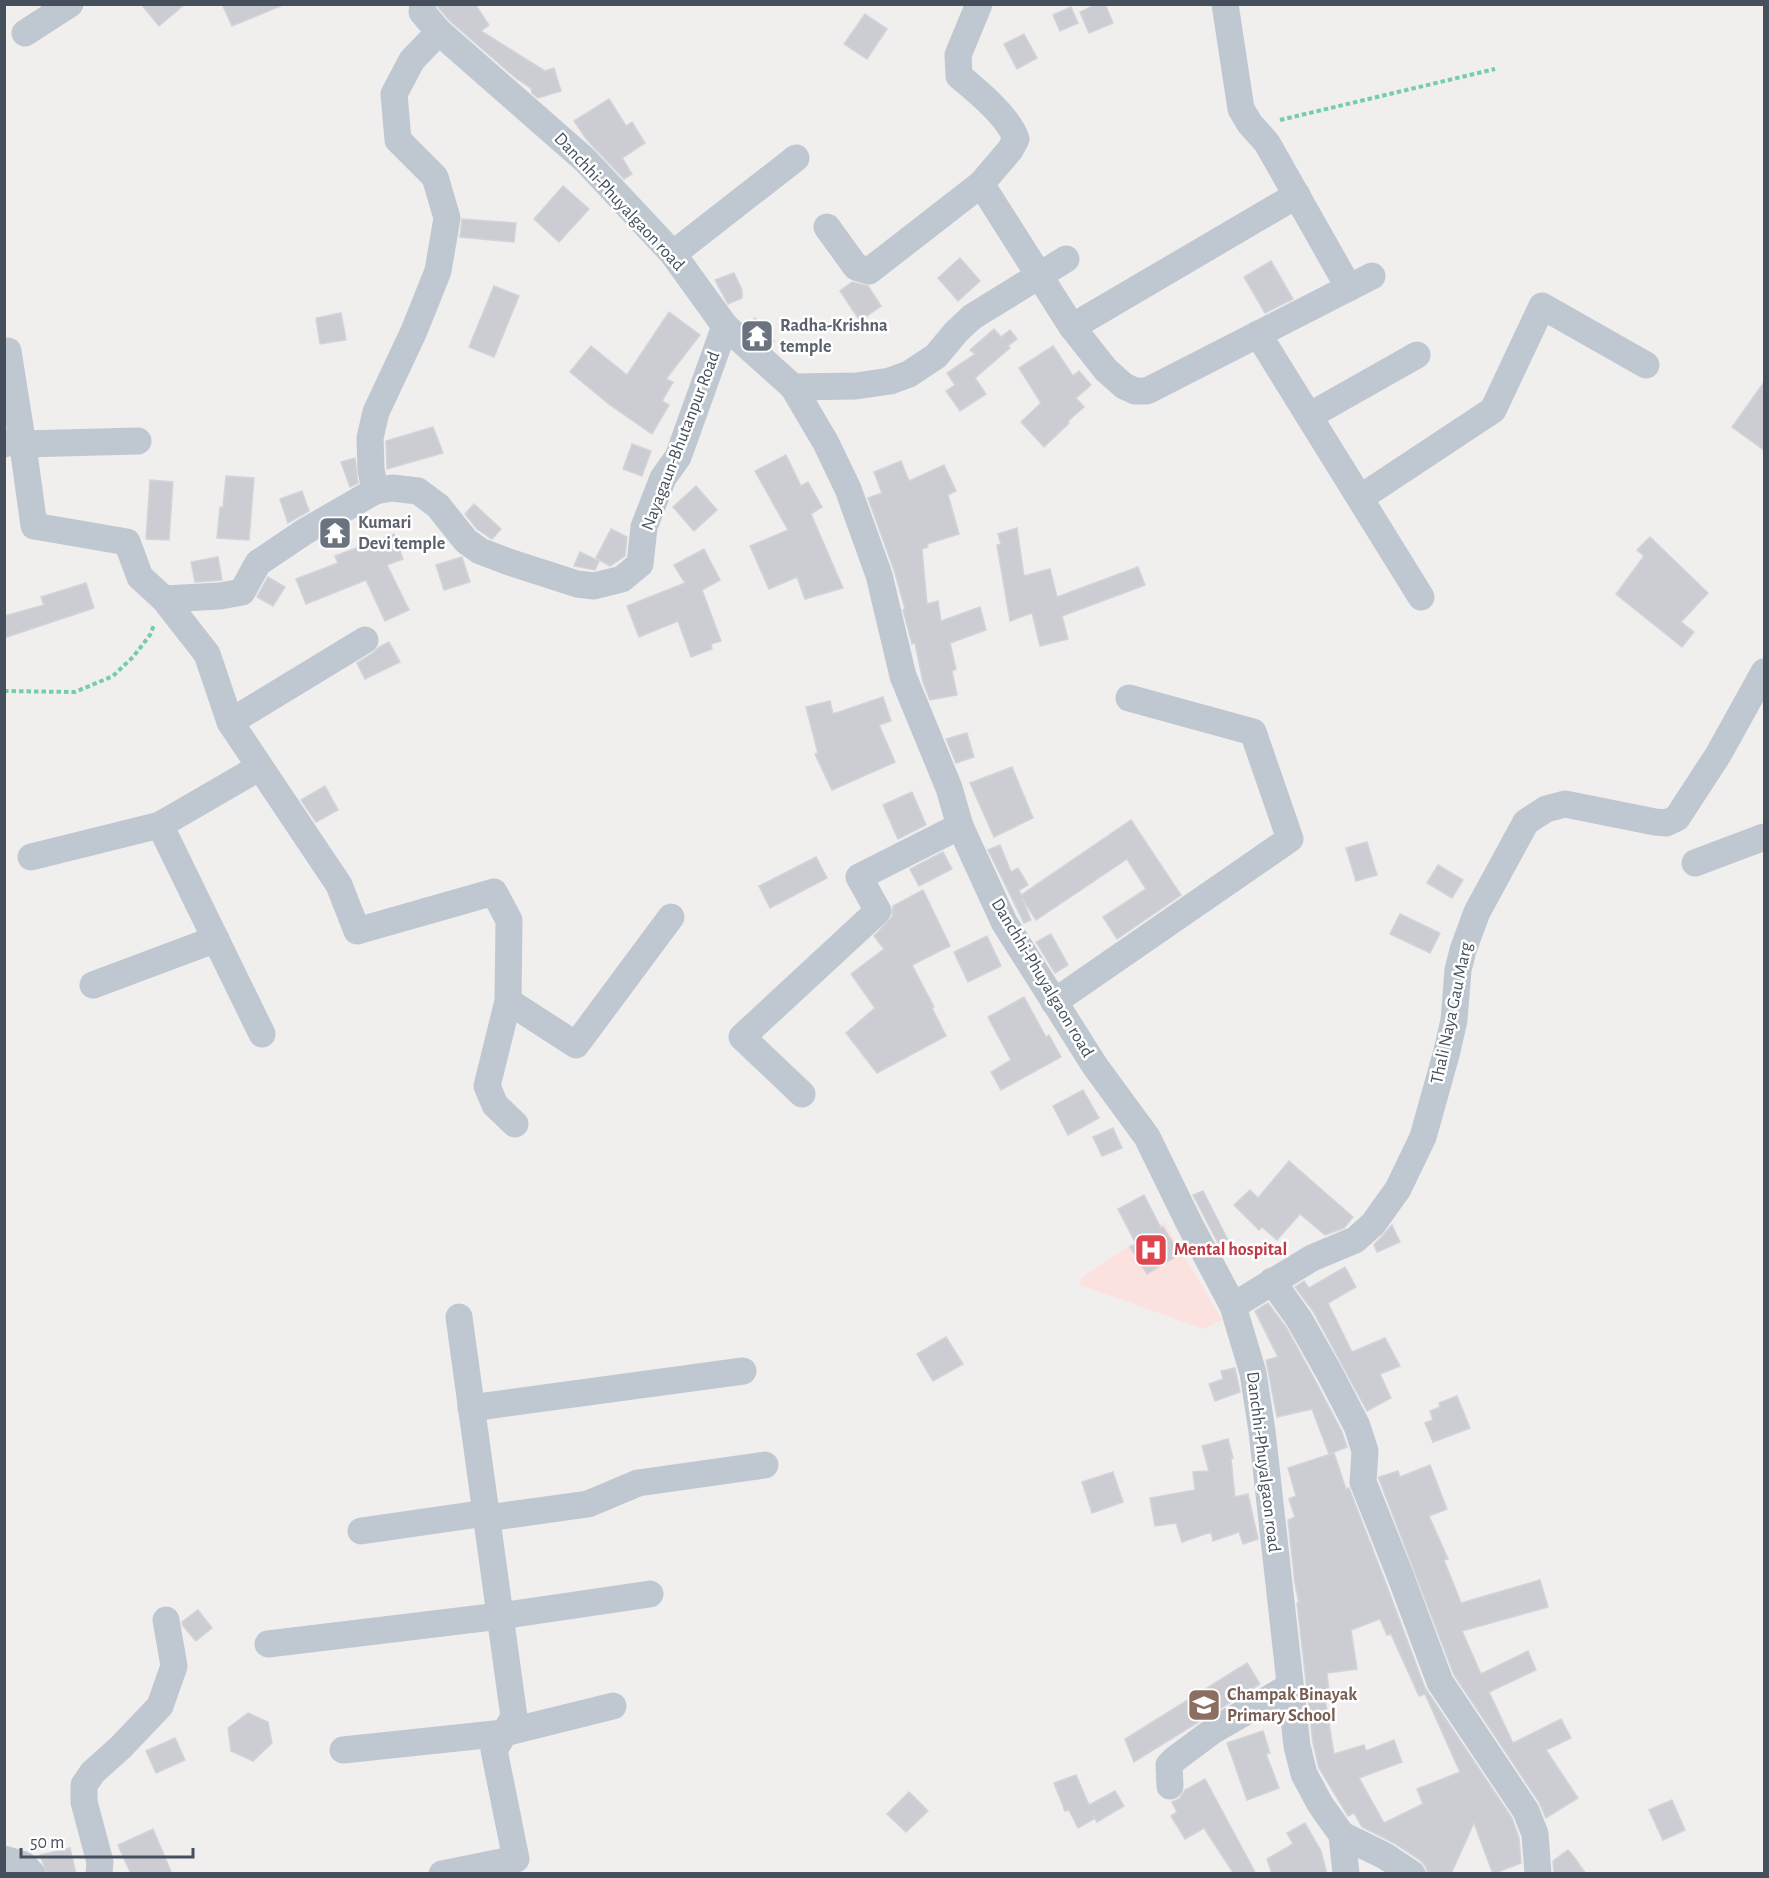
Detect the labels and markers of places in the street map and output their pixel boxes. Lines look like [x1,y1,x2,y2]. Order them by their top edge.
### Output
place label: Radha-Krishna temple [780,317,888,356]
temple icon: Radha-Krishna temple [739,318,775,354]
place label: Kumari Devi temple [358,514,445,553]
temple icon: Kumari Devi temple [317,515,353,551]
hospital icon: Mental hospital [1133,1232,1169,1268]
place label: Mental hospital [1174,1241,1287,1259]
place label: Champak Binayak Primary School [1227,1686,1357,1725]
school or university icon: Champak Binayak Primary School [1186,1687,1222,1723]

